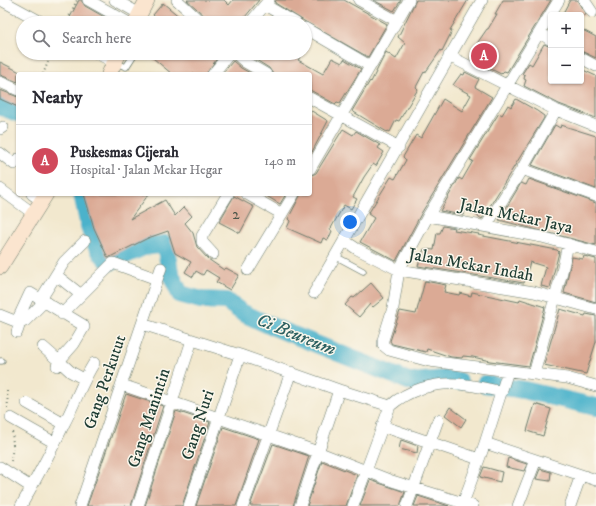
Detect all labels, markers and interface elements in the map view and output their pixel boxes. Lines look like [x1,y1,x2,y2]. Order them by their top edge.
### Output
map controls [548,12,584,84]
button: + [548,12,584,48]
search box [16,16,312,60]
icon: search [30,27,52,49]
text: Search here [62,29,131,48]
pin: A [471,41,497,71]
button: − [548,48,584,84]
text: Nearby [32,87,82,109]
text: Puskesmas Cijerah [70,143,179,162]
text: A [41,153,49,169]
text: 140 m [264,153,296,169]
text: Hospital · Jalan Mekar Hegar [70,162,222,178]
street label: Jalan Mekar Jaya [455,193,575,239]
house number: 2 [232,205,240,224]
your location [340,212,360,232]
street label: Jalan Mekar Indah [405,243,535,287]
water label: Ci Beureum [253,309,339,361]
street label: Gang Perkutut [79,331,132,432]
street label: Gang Manintin [123,365,175,471]
street label: Gang Nuri [176,387,220,463]

